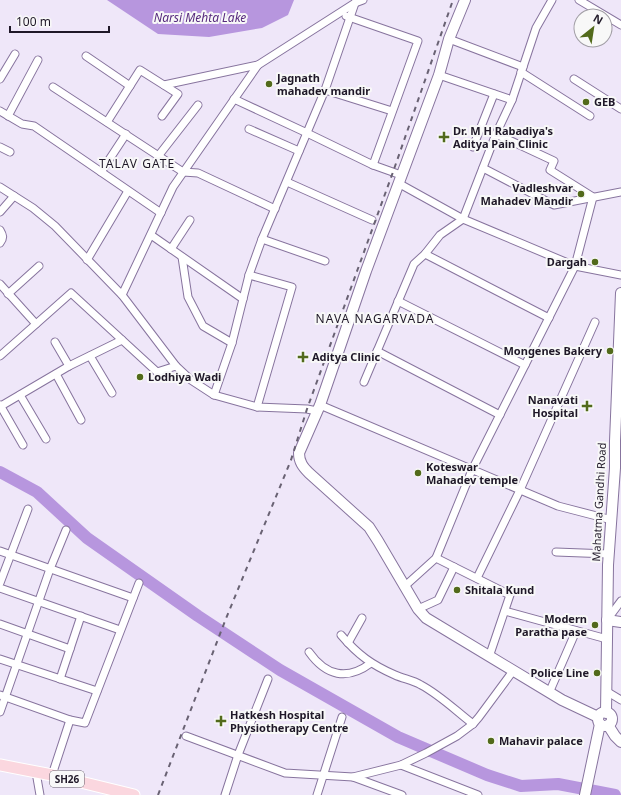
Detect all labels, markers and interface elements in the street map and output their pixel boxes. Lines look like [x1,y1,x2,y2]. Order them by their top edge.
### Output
scale bar [10,8,109,34]
north arrow [573,8,613,48]
water label: Narsi Mehta Lake [154,9,246,26]
text: N [591,10,606,28]
text: 100 m [16,13,51,30]
place label: Jagnath mahadev mandir [276,70,370,98]
marker: Jagnath mahadev mandir [264,79,274,89]
place label: GEB [594,94,615,109]
marker: GEB [581,97,591,107]
place label: Dr. M H Rabadiya's Aditya Pain Clinic [453,123,554,151]
marker: Dr. M H Rabadiya's Aditya Pain Clinic [438,131,450,143]
district label: TALAV GATE [99,155,175,172]
place label: Vadleshvar Mahadev Mandir [481,180,573,208]
marker: Vadleshvar Mahadev Mandir [576,189,586,199]
place label: Dargah [547,254,587,269]
marker: Dargah [590,257,600,267]
district label: NAVA NAGARVADA [316,310,434,327]
place label: Mongenes Bakery [503,343,603,358]
marker: Mongenes Bakery [605,346,615,356]
place label: Aditya Clinic [312,349,380,364]
marker: Aditya Clinic [297,351,309,363]
place label: Lodhiya Wadi [148,369,221,384]
marker: Lodhiya Wadi [135,372,145,382]
place label: Nanavati Hospital [528,392,578,420]
marker: Nanavati Hospital [581,400,593,412]
street label: Mahatma Gandhi Road [588,442,609,562]
place label: Koteswar Mahadev temple [426,459,518,487]
marker: Koteswar Mahadev temple [413,468,423,478]
place label: Shitala Kund [465,582,534,597]
marker: Shitala Kund [452,585,462,595]
place label: Modern Paratha pase [515,611,587,639]
marker: Modern Paratha pase [590,620,600,630]
place label: Police Line [530,665,589,680]
marker: Police Line [592,668,602,678]
place label: Hatkesh Hospital Physiotherapy Centre [230,707,349,735]
marker: Hatkesh Hospital Physiotherapy Centre [215,715,227,727]
place label: Mahavir palace [499,733,583,748]
marker: Mahavir palace [486,736,496,746]
road number: SH26 [50,771,84,787]

